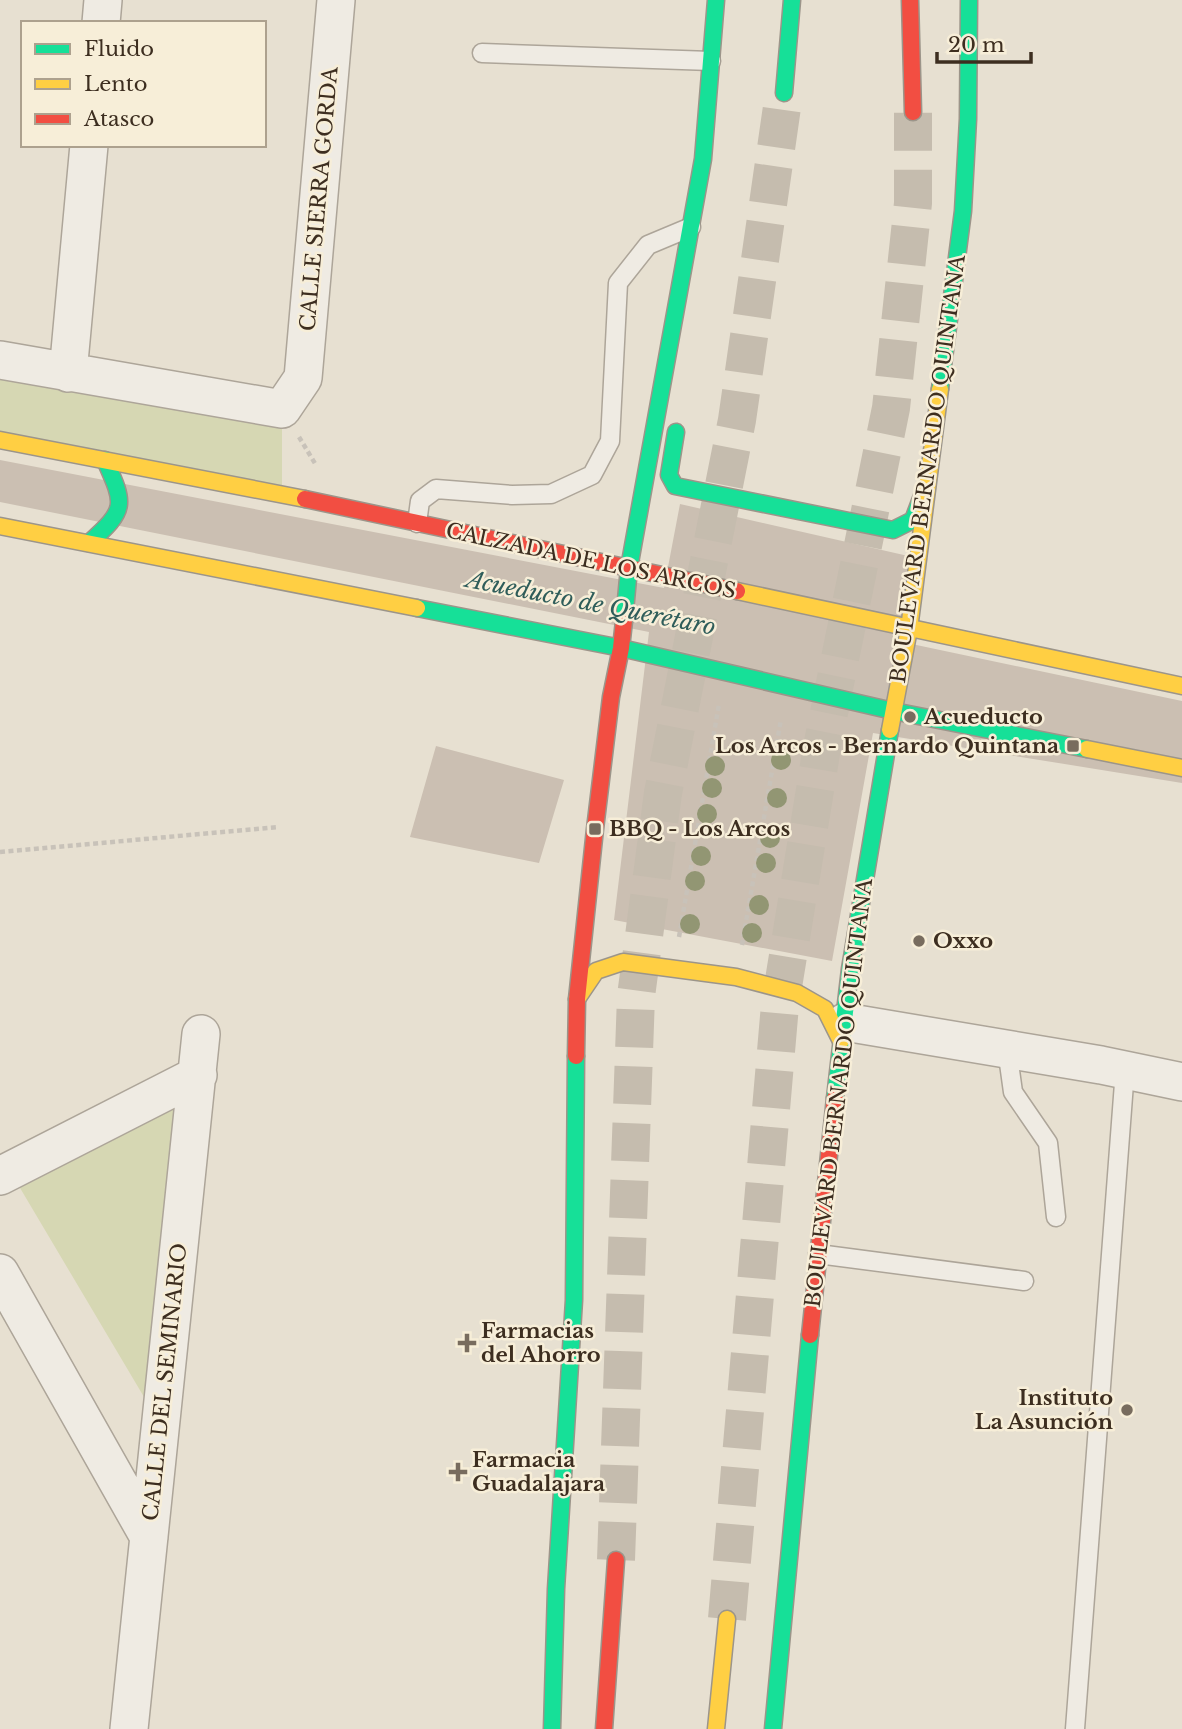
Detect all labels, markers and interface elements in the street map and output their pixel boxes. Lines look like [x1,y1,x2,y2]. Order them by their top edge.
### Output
legend [21,21,266,147]
scale bar [937,21,1032,65]
text: 20 m [948,32,1005,58]
text: Fluido [84,36,154,62]
street label: CALLE SIERRA GORDA [294,65,344,332]
text: Lento [84,71,147,97]
text: Atasco [83,106,154,132]
street label: BOULEVARD BERNARDO QUINTANA [885,252,971,685]
street label: CALZADA DE LOS ARCOS [443,518,739,604]
water label: Acueducto de Querétaro [461,565,718,641]
place label: Acueducto [923,704,1043,730]
marker: Acueducto [902,709,918,725]
place label: Los Arcos - Bernardo Quintana [715,733,1059,759]
marker: Los Arcos - Bernardo Quintana [1065,738,1081,754]
place label: BBQ - Los Arcos [609,816,790,842]
marker: BBQ - Los Arcos [587,821,603,837]
street label: BOULEVARD BERNARDO QUINTANA [800,876,878,1309]
place label: Oxxo [933,928,993,954]
marker: Oxxo [911,933,927,949]
street label: CALLE DEL SEMINARIO [137,1242,193,1522]
place label: Farmacias del Ahorro [481,1318,601,1368]
marker: Farmacias del Ahorro [459,1335,475,1351]
place label: Instituto La Asunción [975,1385,1113,1435]
marker: Instituto La Asunción [1119,1402,1135,1418]
place label: Farmacia Guadalajara [472,1447,605,1497]
marker: Farmacia Guadalajara [450,1464,466,1480]

